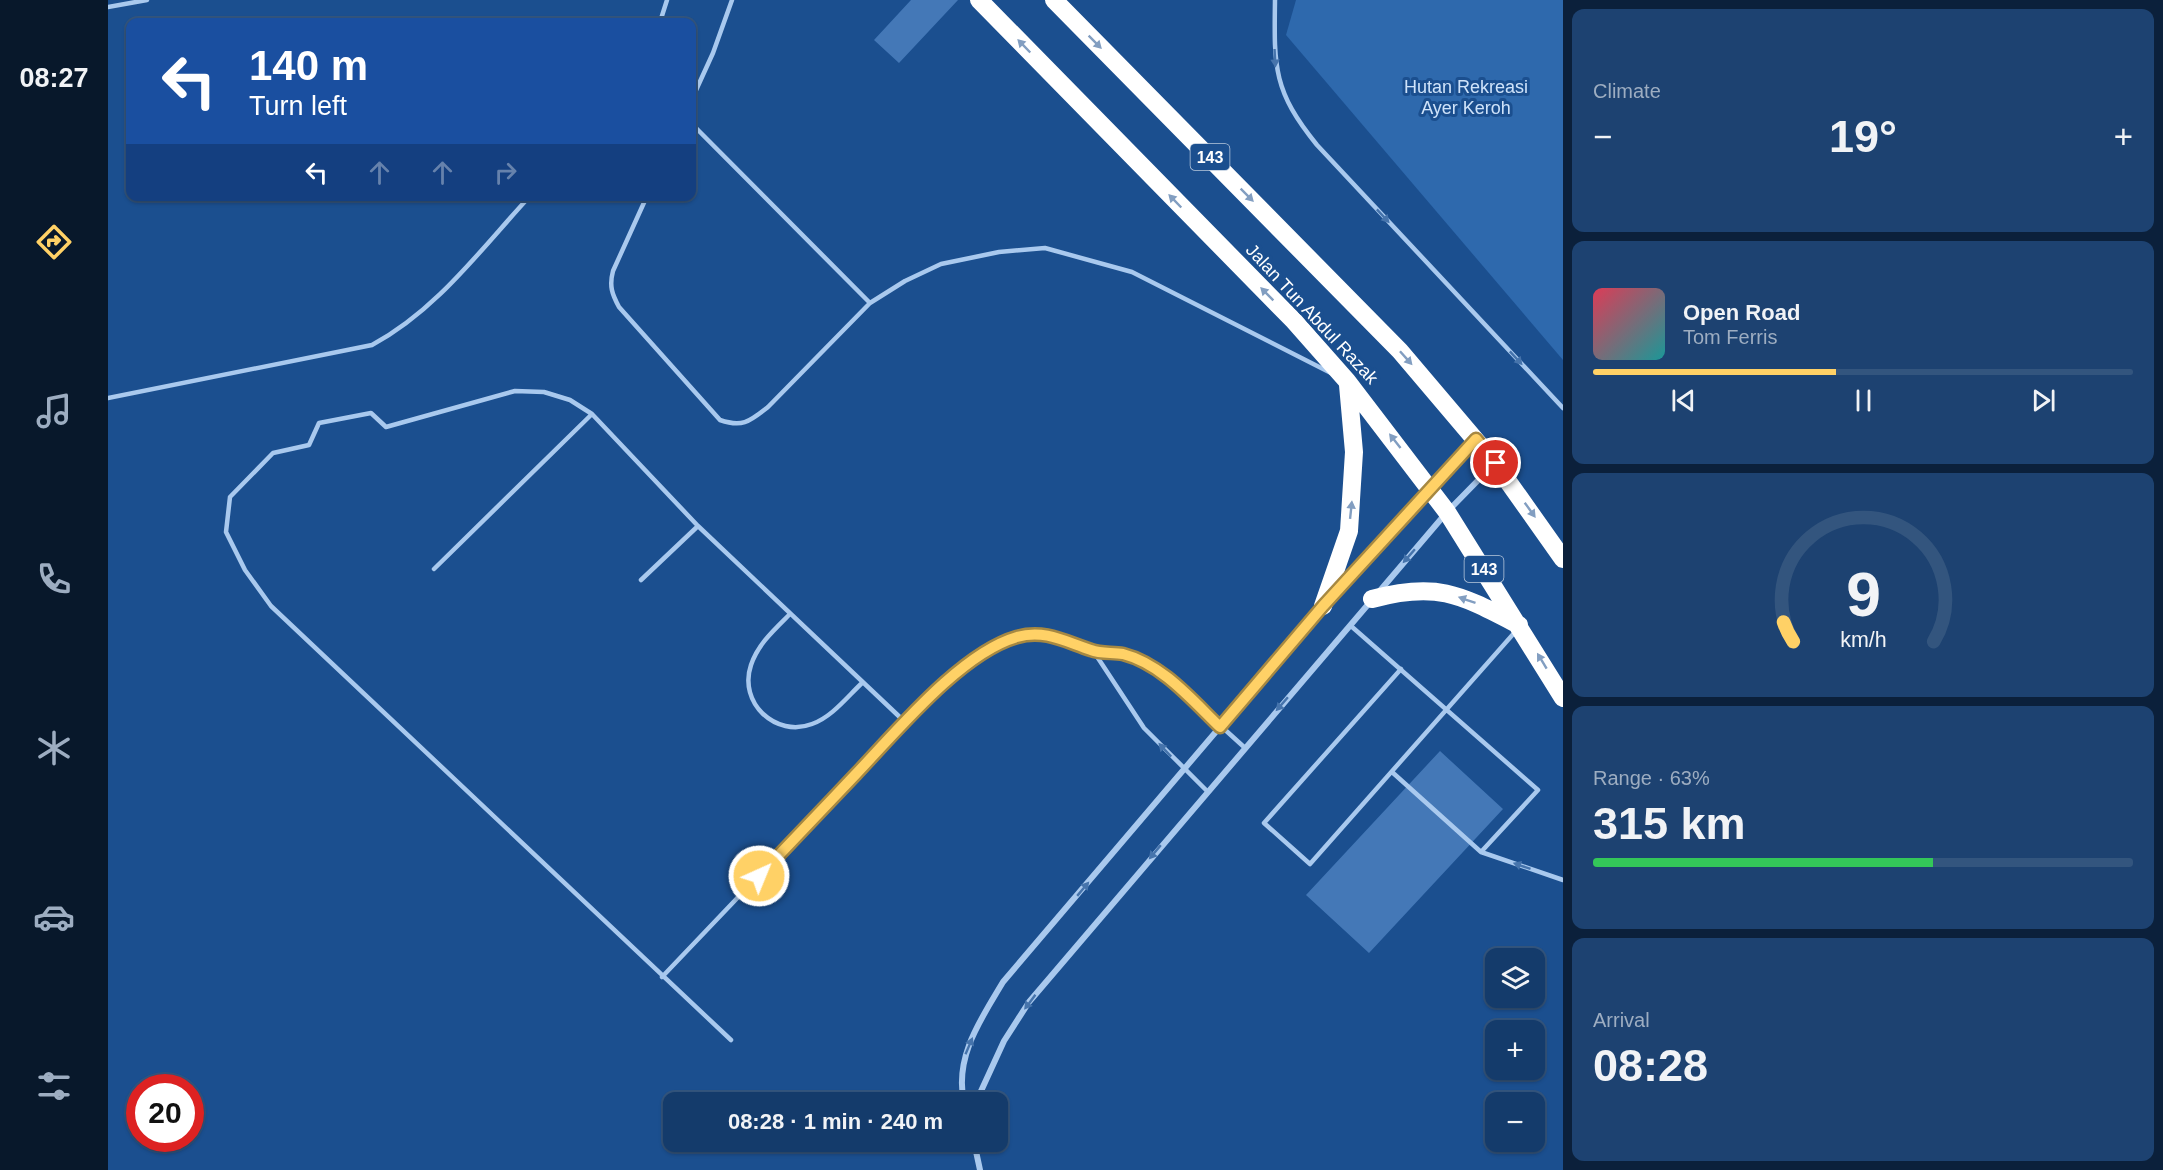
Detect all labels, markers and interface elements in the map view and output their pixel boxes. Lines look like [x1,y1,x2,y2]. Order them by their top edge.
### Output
one-way arrow [1088,34,1102,48]
one-way arrow [1018,40,1032,54]
icon: left [150,42,228,120]
text: 140 m [249,42,368,89]
one-way arrow [1271,49,1280,68]
text: 08:27 [19,63,89,93]
park label: Hutan Rekreasi Ayer Keroh [1404,77,1528,118]
text: Climate [1593,80,1661,102]
text: Turn left [249,91,347,121]
text: 19° [1829,111,1897,162]
text: − [1593,118,1612,155]
text: + [2114,118,2133,155]
road number: 143 [1190,144,1230,170]
icon: left [300,156,333,189]
icon: ahead [363,156,396,189]
icon: ahead [426,156,459,189]
icon: right [489,156,522,189]
one-way arrow [1240,188,1254,202]
one-way arrow [1169,194,1183,208]
one-way arrow [1376,208,1390,223]
icon: directions [33,221,75,263]
street label: Jalan Tun Abdul Razak [1242,240,1383,389]
one-way arrow [1261,287,1275,301]
text: Open Road [1683,300,1800,325]
text: Tom Ferris [1683,326,1777,348]
one-way arrow [1399,350,1413,365]
one-way arrow [1509,350,1522,365]
icon: previous [1667,384,1700,417]
icon: pause [1847,384,1880,417]
icon: next [2027,384,2060,417]
icon: music [33,390,75,432]
one-way arrow [1388,433,1401,449]
pin [1470,437,1521,488]
icon: arrive [1479,446,1512,479]
one-way arrow [1346,500,1356,519]
one-way arrow [1523,503,1535,518]
one-way arrow [1403,548,1416,563]
road number: 143 [1464,556,1504,582]
icon: phone [33,558,75,600]
text: 9 [1846,560,1880,629]
one-way arrow [1458,595,1476,605]
text: km/h [1840,628,1886,652]
one-way arrow [1536,653,1547,669]
one-way arrow [1276,696,1289,711]
icon: climate [33,727,75,769]
one-way arrow [1158,744,1172,758]
text: Range · 63% [1593,767,1710,789]
text: 315 km [1593,798,1746,849]
position arrow [727,844,791,908]
one-way arrow [1149,844,1162,859]
one-way arrow [1513,861,1531,870]
one-way arrow [1076,881,1089,897]
icon: car [33,896,75,938]
map controls [1485,948,1545,1152]
button: layers [1485,948,1545,1008]
one-way arrow [1024,994,1036,1010]
text: Arrival [1593,1009,1650,1031]
button: + [1485,1020,1545,1080]
one-way arrow [964,1036,974,1054]
text: 08:28 [1593,1040,1708,1091]
icon: filters [33,1065,75,1107]
speed limit sign: 20 [126,1074,204,1152]
button: − [1485,1092,1545,1152]
text: 08:28 · 1 min · 240 m [728,1109,943,1134]

